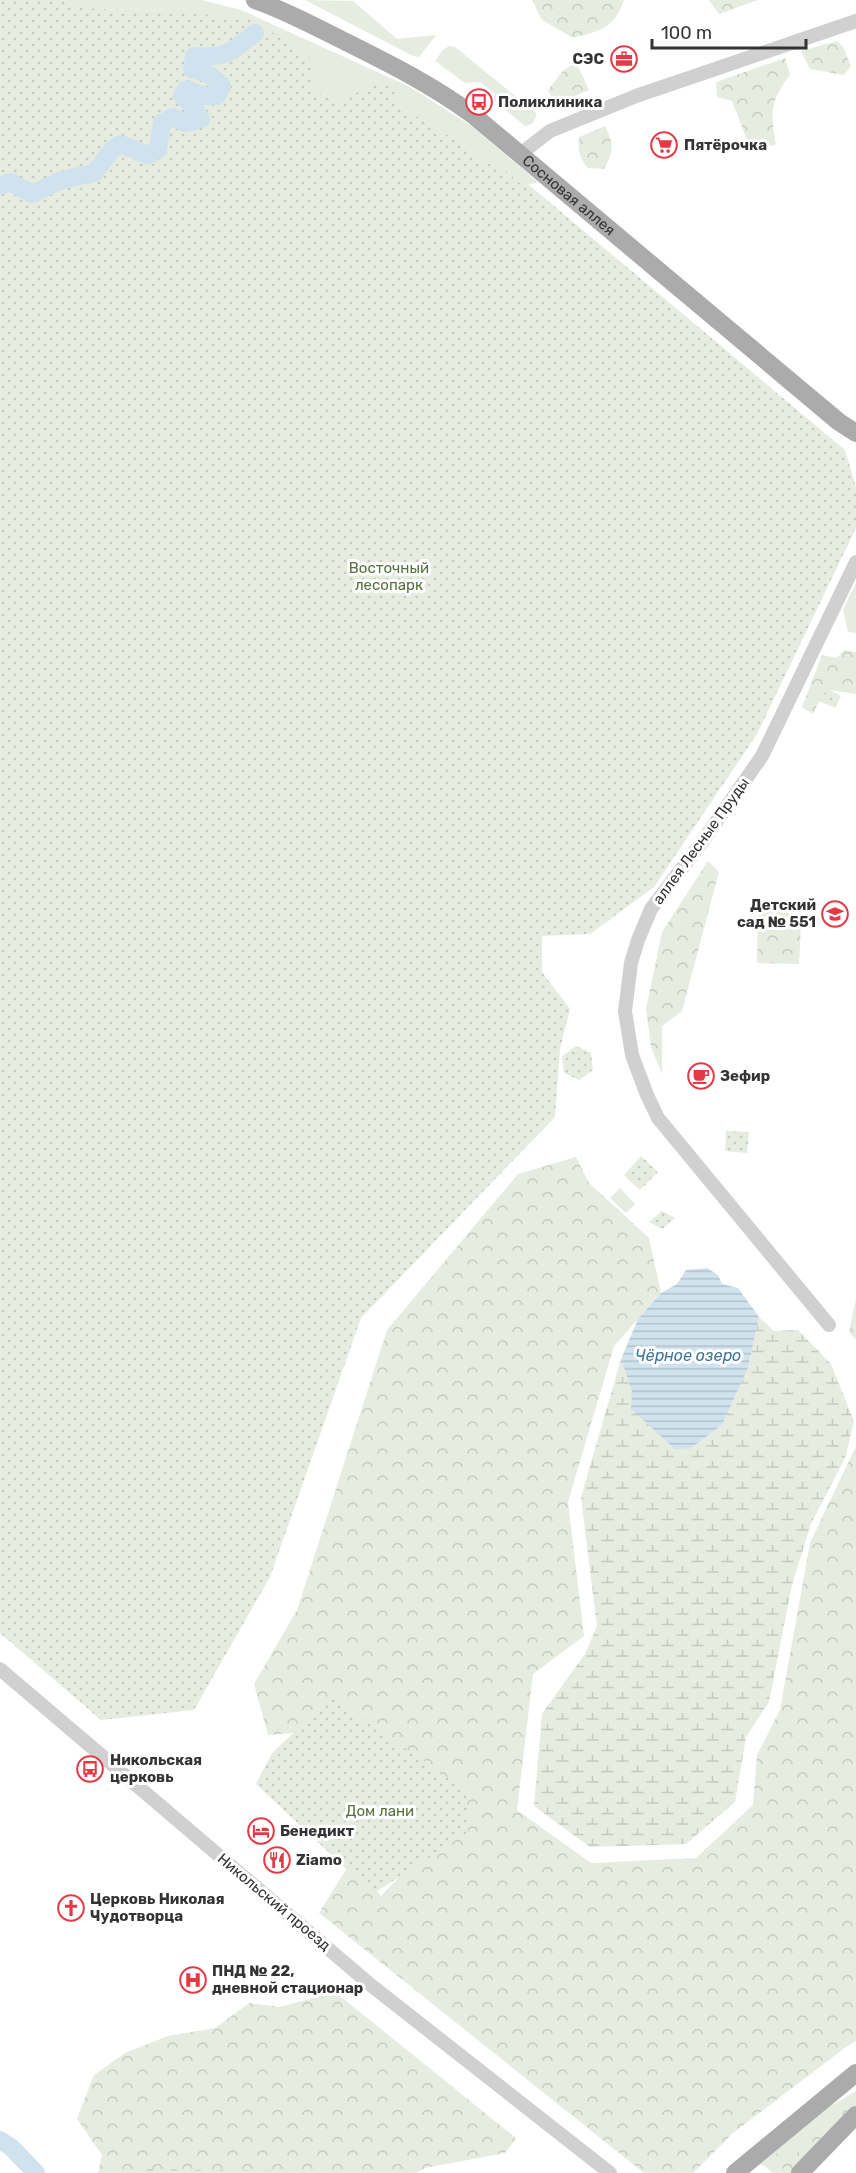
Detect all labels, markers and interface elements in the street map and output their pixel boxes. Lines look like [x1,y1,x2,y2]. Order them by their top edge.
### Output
scale bar [652,12,806,50]
text: 100 m [661,22,712,44]
office icon: СЭС [609,44,639,74]
place label: СЭС [573,50,604,68]
bus stop icon: Поликлиника [464,87,494,117]
place label: Поликлиника [498,93,602,111]
supermarket icon: Пятёрочка [649,130,679,160]
place label: Пятёрочка [684,136,767,154]
street label: Сосновая аллея [519,151,619,239]
park label: Восточный лесопарк [349,559,429,594]
street label: аллея Лесные Пруды [649,774,753,908]
place label: Детский сад № 551 [737,896,816,931]
school or university icon: Детский сад № 551 [820,899,850,929]
cafe icon: Зефир [686,1061,716,1091]
place label: Зефир [720,1067,770,1085]
water label: Чёрное озеро [635,1346,741,1365]
place label: Никольская церковь [110,1751,202,1786]
bus stop icon: Никольская церковь [75,1754,105,1784]
park label: Дом лани [346,1802,414,1820]
hotel icon: Бенедикт [246,1816,276,1846]
place label: Бенедикт [280,1822,355,1840]
restaurant icon: Ziamo [262,1845,292,1875]
street label: Никольский проезд [214,1849,334,1955]
place label: Ziamo [296,1851,342,1869]
place label: Церковь Николая Чудотворца [90,1890,224,1925]
church icon: Церковь Николая Чудотворца [56,1893,86,1923]
place label: ПНД № 22, дневной стационар [212,1962,363,1997]
hospital icon: ПНД № 22, дневной стационар [178,1965,208,1995]

